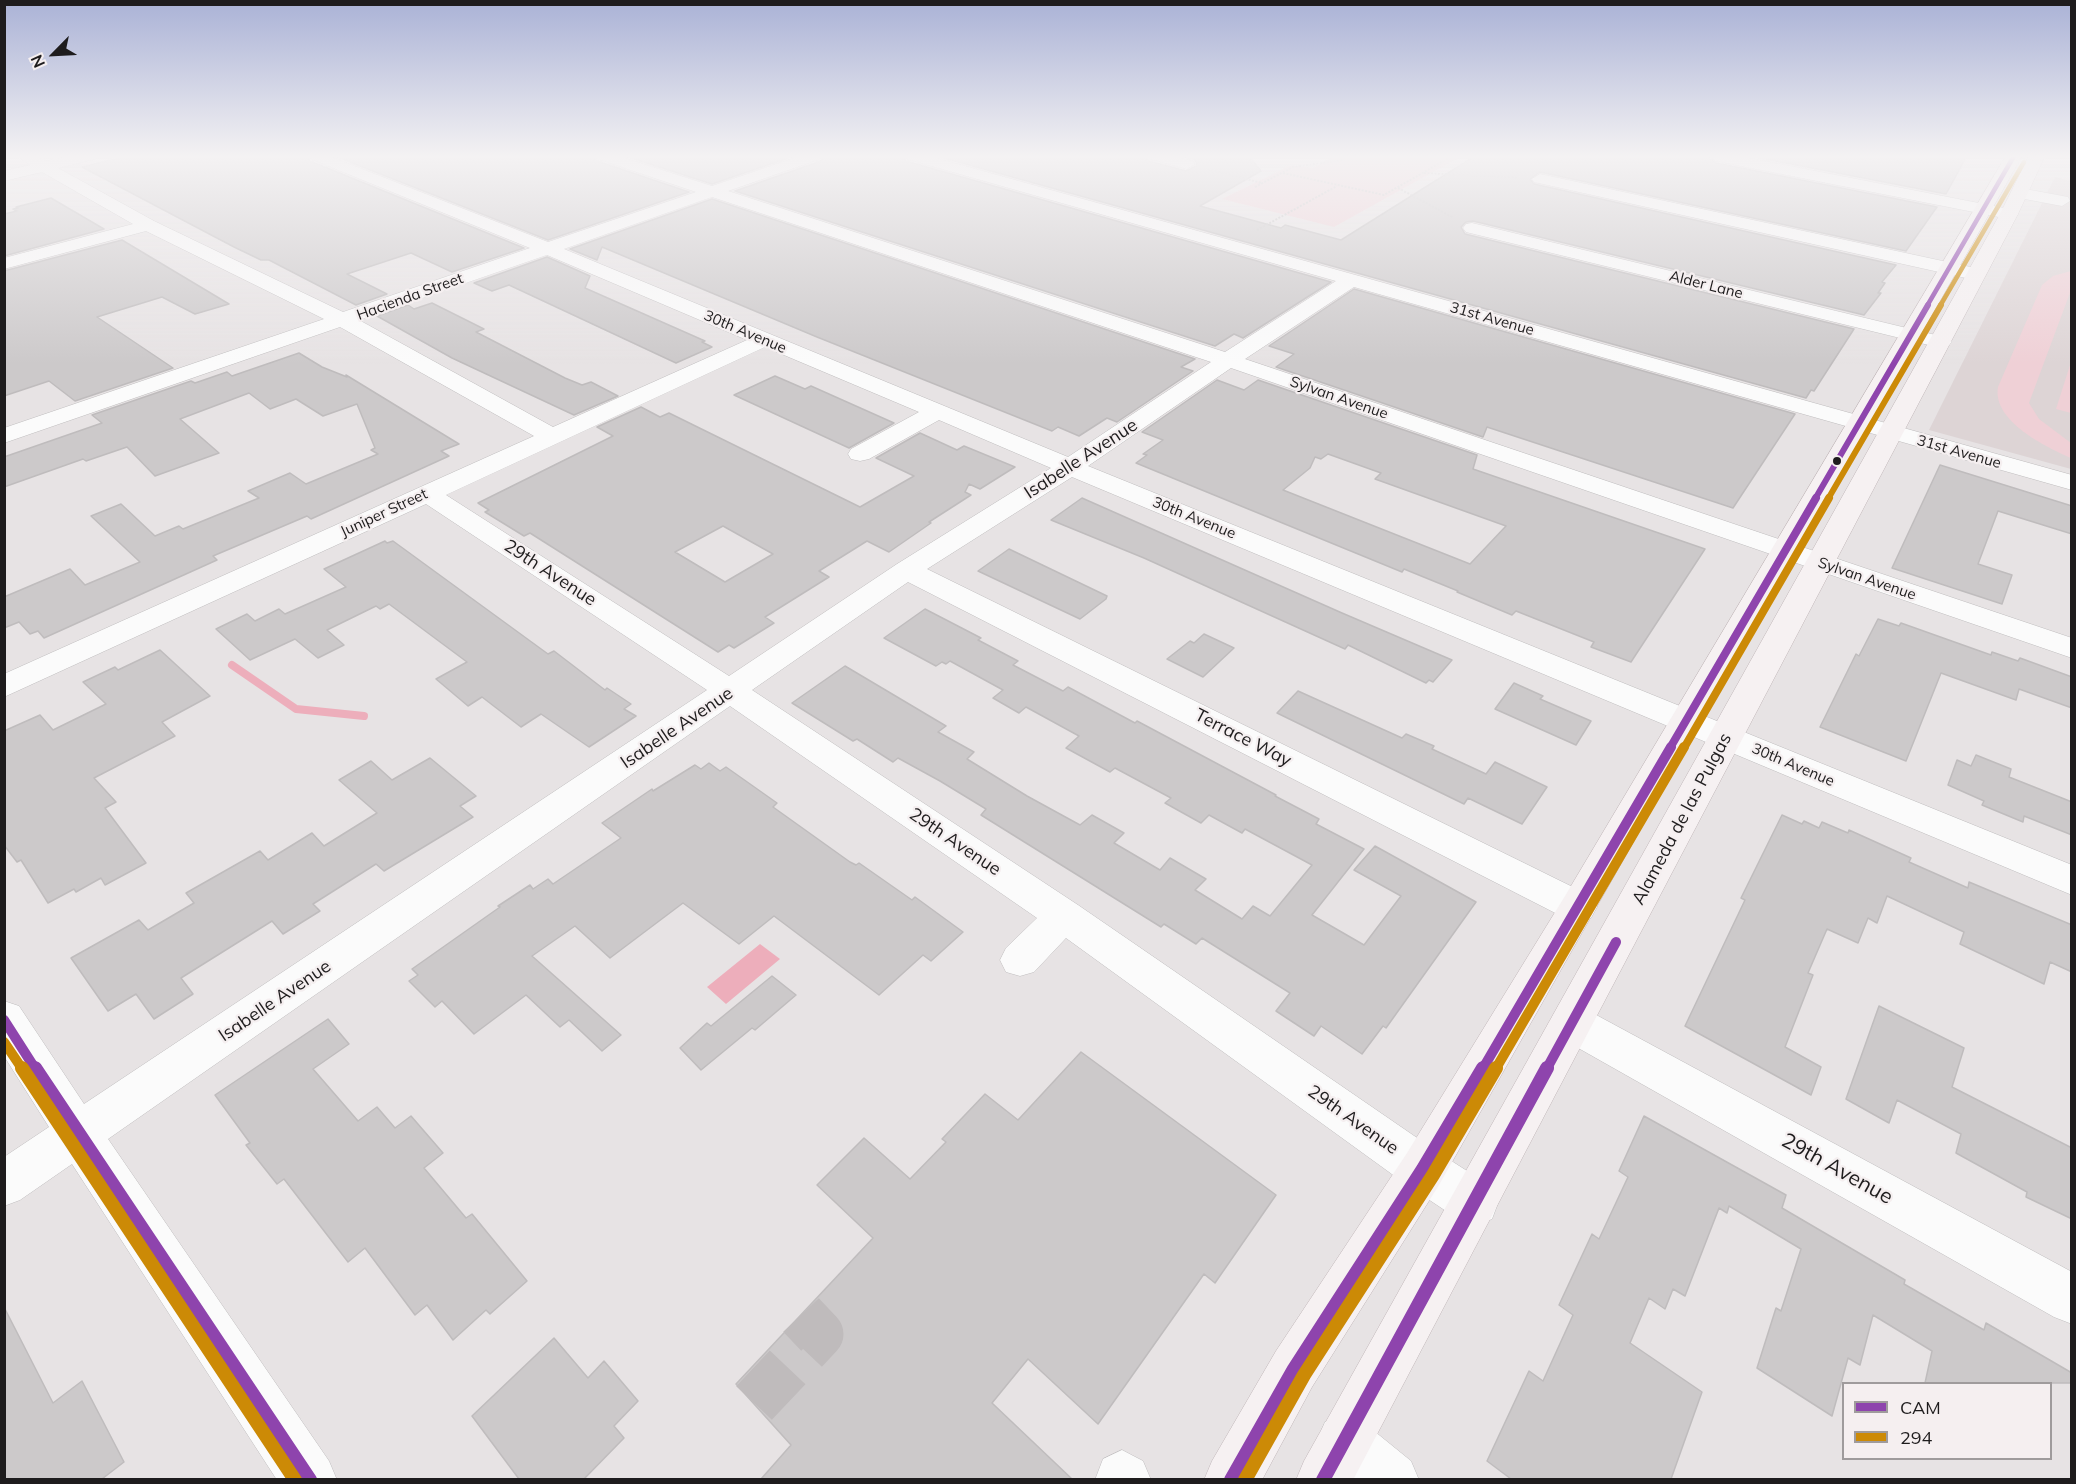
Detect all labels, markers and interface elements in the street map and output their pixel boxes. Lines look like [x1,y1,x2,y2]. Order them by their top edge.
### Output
north arrow [24,24,84,84]
text: N [26,52,49,71]
street label: Alder Lane [1667,267,1745,303]
street label: Hacienda Street [354,269,466,325]
street label: 31st Avenue [1448,298,1536,340]
street label: 30th Avenue [701,306,789,358]
street label: Sylvan Avenue [1288,373,1390,423]
street label: Isabelle Avenue [1020,414,1142,504]
street label: 31st Avenue [1915,431,2003,473]
unlabelled marker [1831,455,1843,467]
street label: Juniper Street [338,485,430,541]
street label: 30th Avenue [1150,493,1238,543]
street label: 29th Avenue [500,535,600,611]
street label: Sylvan Avenue [1816,554,1918,604]
street label: Isabelle Avenue [617,682,737,774]
street label: Terrace Way [1191,704,1295,772]
street label: Alameda de las Pulgas [1628,730,1736,908]
street label: 30th Avenue [1749,739,1837,791]
street label: 29th Avenue [905,803,1005,881]
street label: Isabelle Avenue [215,955,335,1047]
street label: 29th Avenue [1303,1081,1403,1159]
street label: 29th Avenue [1777,1128,1897,1210]
legend [1842,1382,2052,1460]
text: CAM [1900,1396,1941,1419]
text: 294 [1900,1426,1932,1449]

